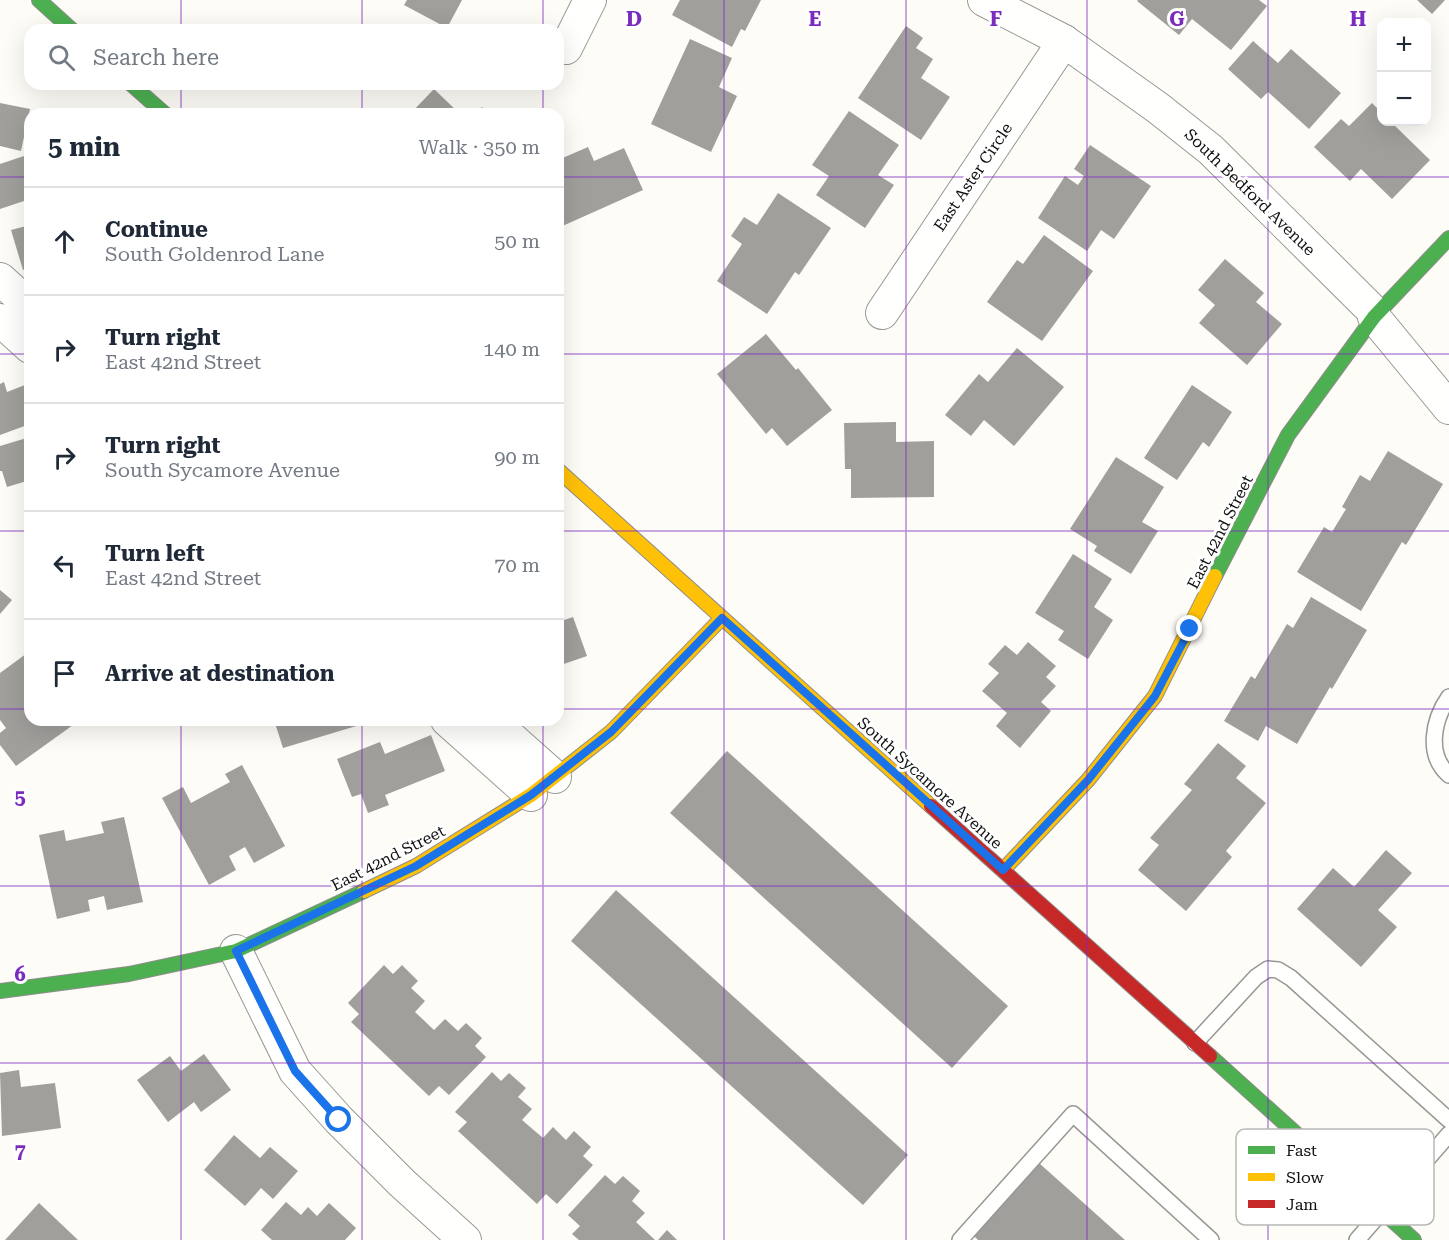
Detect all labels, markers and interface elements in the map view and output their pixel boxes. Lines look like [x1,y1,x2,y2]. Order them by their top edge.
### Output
text: D [626,7,642,31]
text: E [809,7,822,31]
text: F [990,7,1002,31]
text: G [1169,7,1185,31]
text: H [1350,7,1366,31]
map controls [1377,18,1431,126]
button: + [1377,18,1431,72]
search box [24,24,564,90]
icon: search [45,41,78,74]
text: Search here [93,45,219,70]
button: − [1377,72,1431,126]
street label: East Aster Circle [930,119,1016,235]
street label: South Bedford Avenue [1181,125,1319,260]
text: 5 min [48,132,120,162]
text: Walk · 350 m [419,135,540,159]
text: Continue [105,217,208,242]
icon: ahead [48,225,81,258]
text: 50 m [494,229,540,253]
text: South Goldenrod Lane [105,242,325,266]
text: Turn right [105,325,220,350]
icon: right [48,333,81,366]
text: 140 m [483,337,540,361]
text: East 42nd Street [105,350,261,374]
text: Turn right [105,433,220,458]
icon: right [48,441,81,474]
text: 90 m [494,445,540,469]
text: South Sycamore Avenue [105,458,340,482]
street label: East 42nd Street [1183,472,1257,592]
text: Turn left [105,541,205,566]
icon: left [48,549,81,582]
text: 70 m [494,553,540,577]
text: East 42nd Street [105,566,261,590]
route end [1176,615,1202,641]
icon: arrive [48,657,81,690]
text: Arrive at destination [105,661,334,686]
street label: South Sycamore Avenue [854,713,1006,853]
text: 5 [14,785,26,809]
street label: East 42nd Street [328,821,448,895]
text: 6 [14,962,26,986]
route start [325,1106,351,1132]
legend [1236,1129,1434,1225]
text: 7 [14,1139,26,1163]
text: Fast [1286,1141,1317,1160]
text: Slow [1286,1168,1324,1187]
text: Jam [1286,1195,1318,1214]

